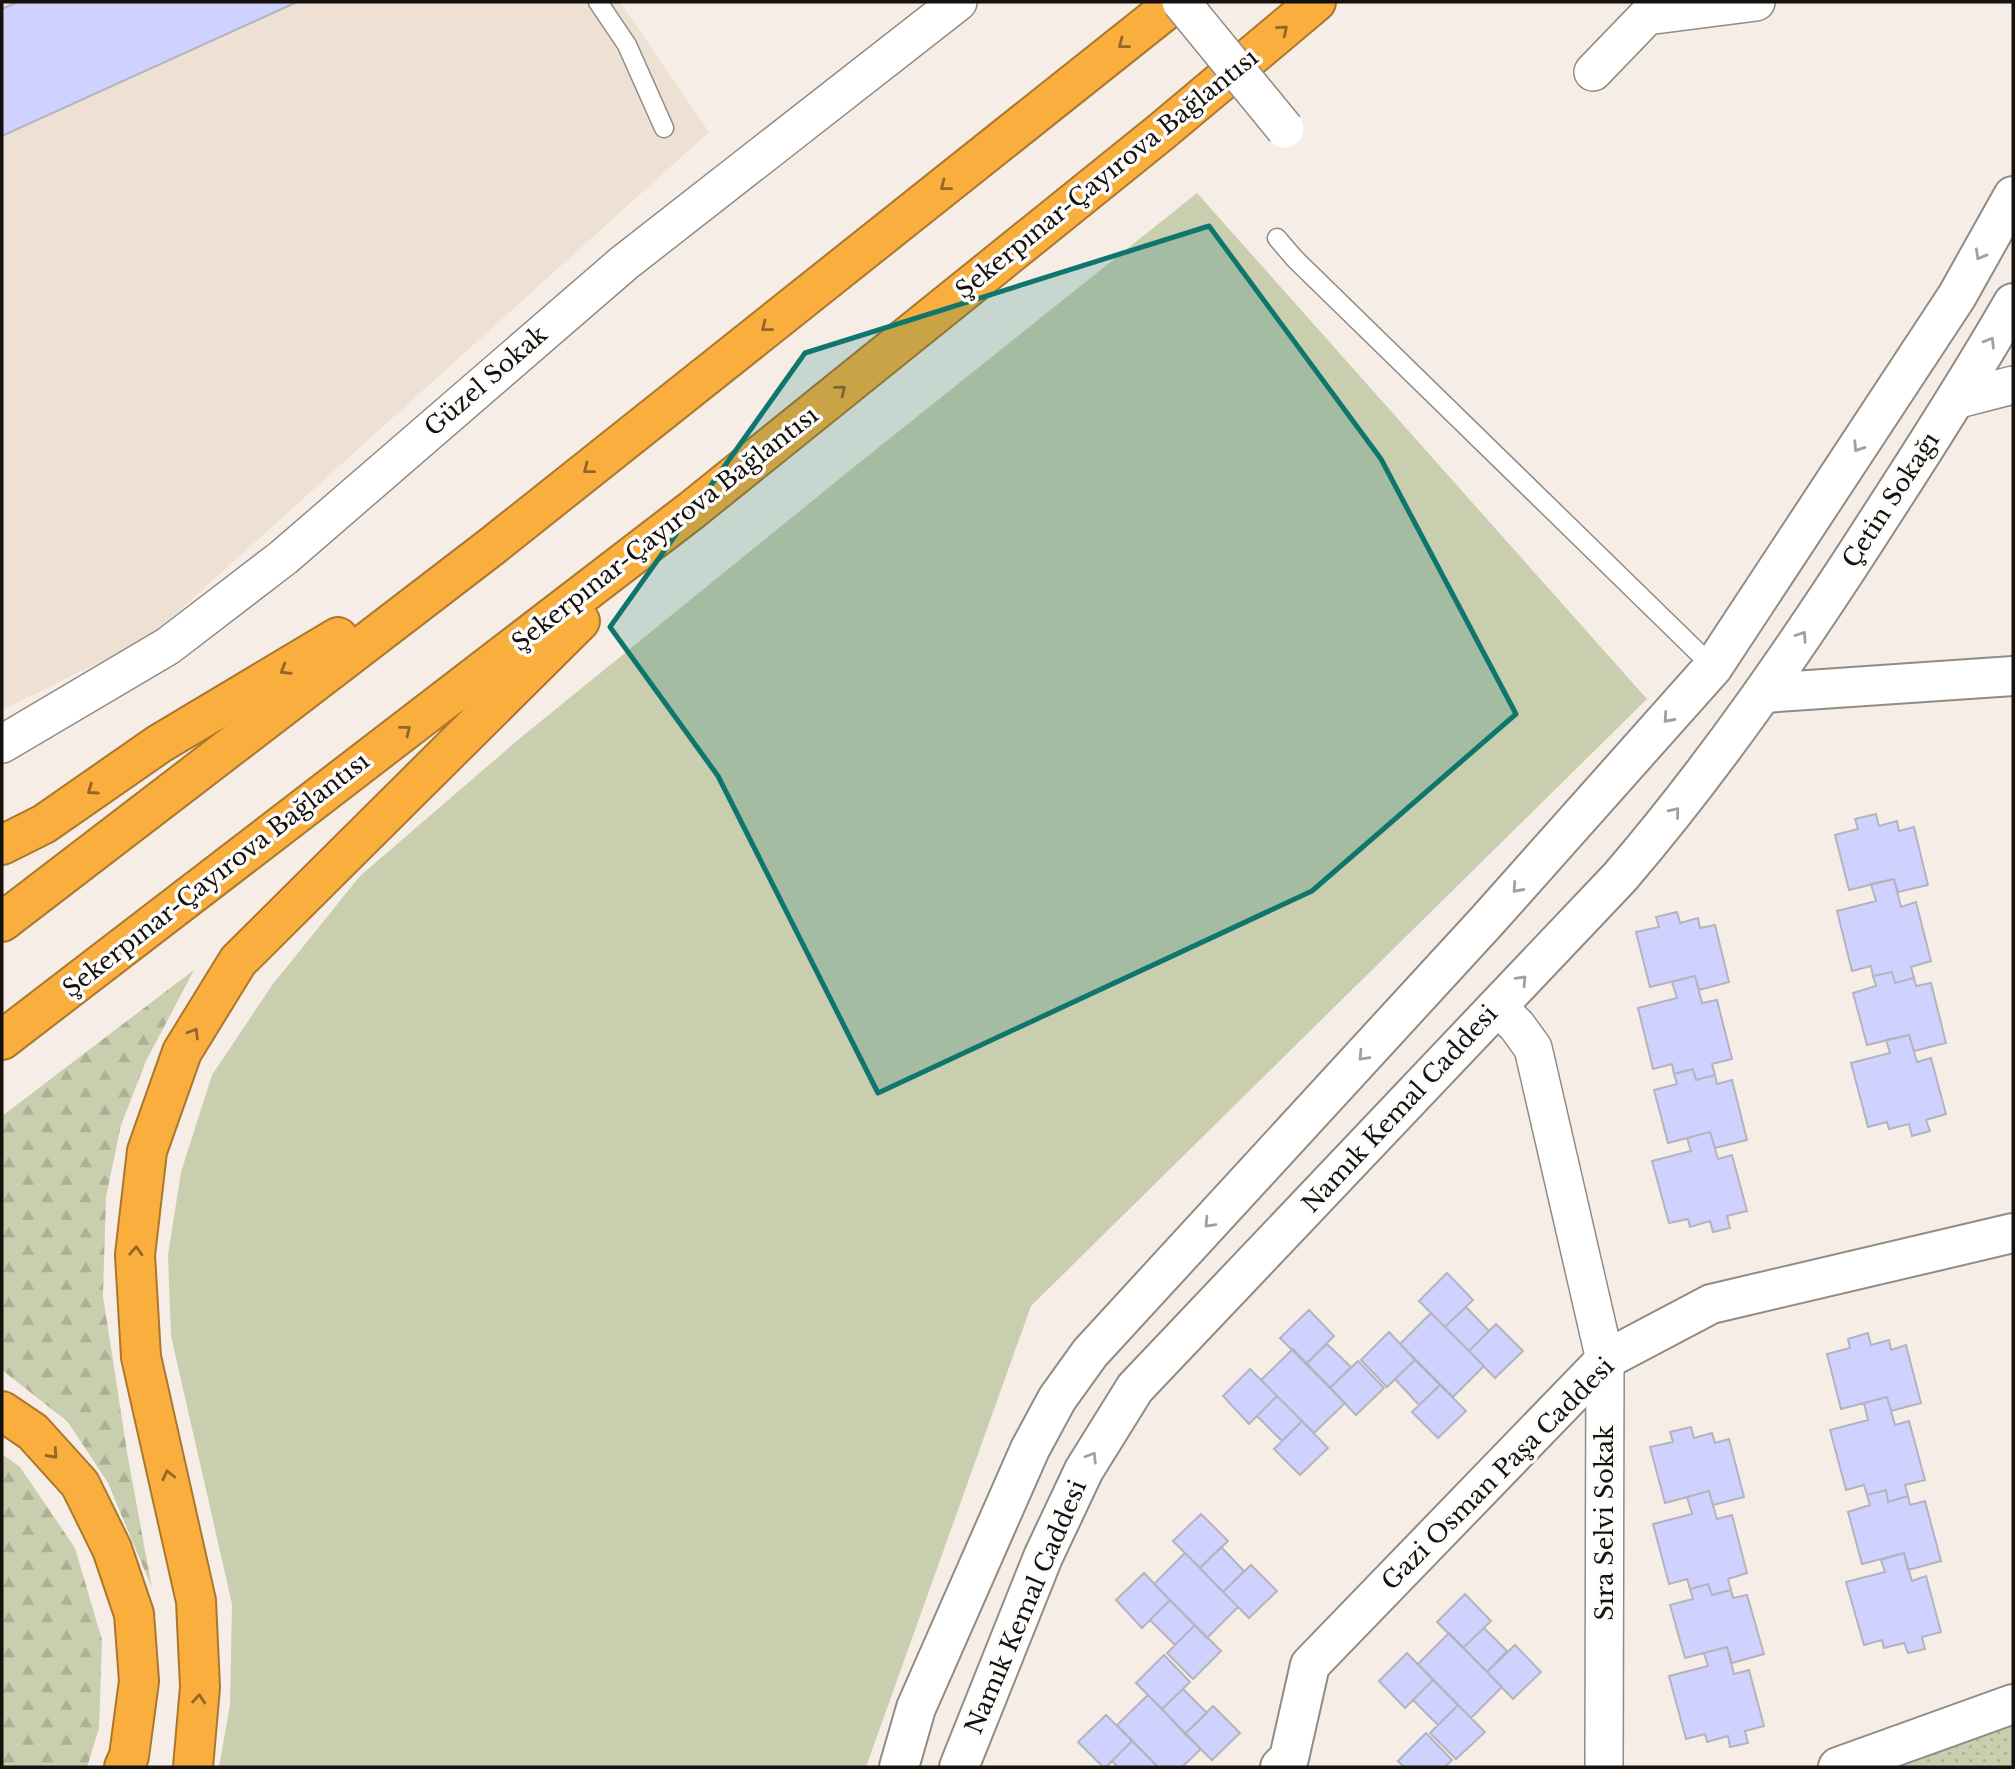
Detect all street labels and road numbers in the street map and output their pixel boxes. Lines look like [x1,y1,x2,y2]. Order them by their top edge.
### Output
street label: Şekerpınar-Çayırova Bağlantısı [950,43,1264,305]
street label: Güzel Sokak [418,319,553,442]
street label: Şekerpınar-Çayırova Bağlantısı [506,400,824,657]
street label: Çetin Sokağı [1836,427,1945,573]
street label: Şekerpınar-Çayırova Bağlantısı [57,746,375,1003]
street label: Namık Kemal Caddesi [1296,999,1503,1218]
street label: Gazi Osman Paşa Caddesi [1375,1351,1620,1596]
street label: Sıra Selvi Sokak [1590,1425,1619,1621]
street label: Namık Kemal Caddesi [959,1476,1092,1738]

